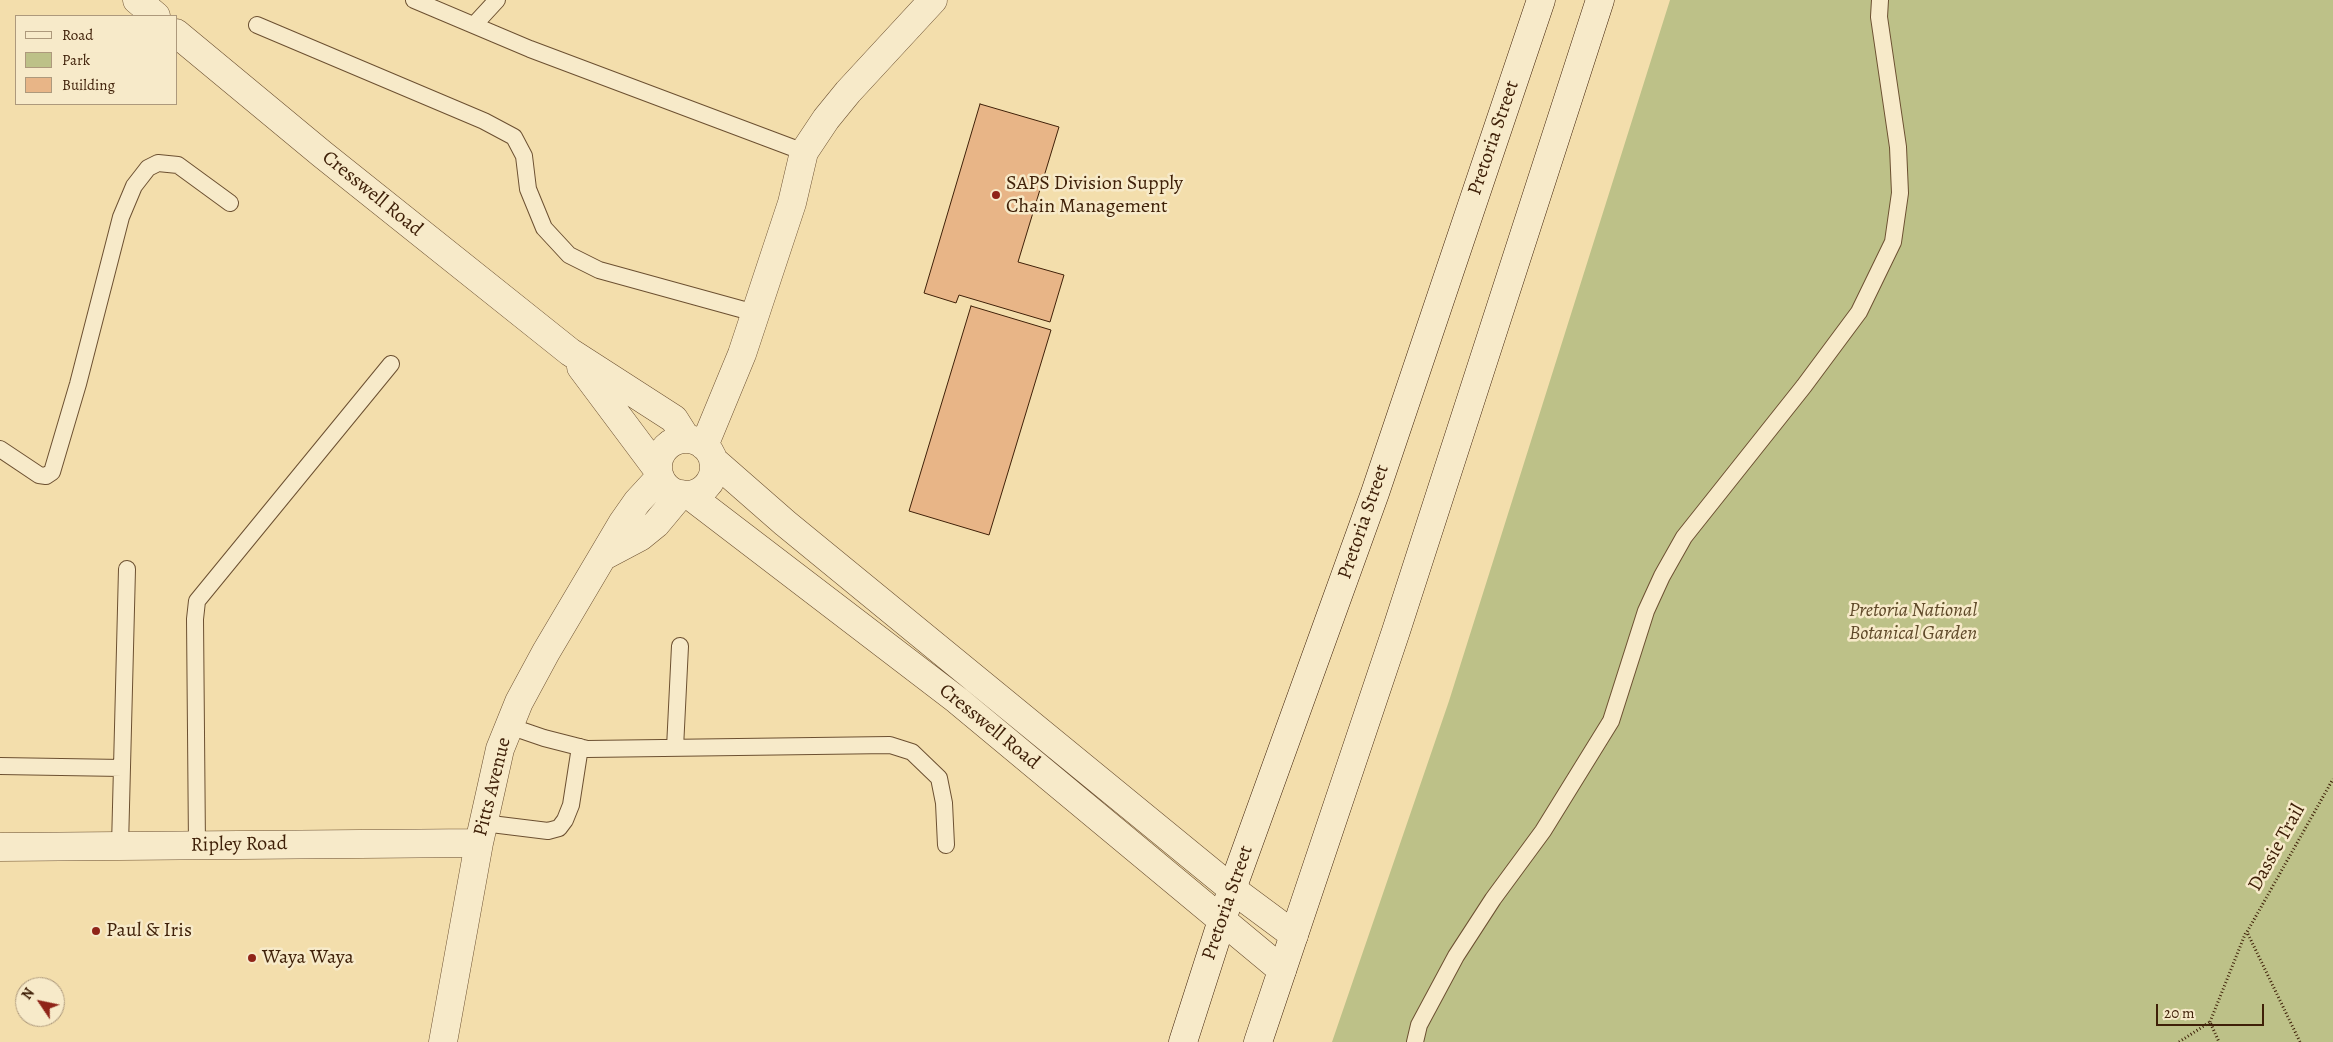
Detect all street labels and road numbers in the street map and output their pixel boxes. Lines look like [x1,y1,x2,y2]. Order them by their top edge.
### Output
street label: Pretoria Street [1463,78,1525,198]
street label: Cresswell Road [317,146,427,242]
street label: Pretoria Street [1333,462,1395,582]
street label: Cresswell Road [934,679,1044,775]
street label: Pitts Avenue [469,735,517,839]
street label: Dassie Trail [2243,800,2311,896]
street label: Ripley Road [191,832,287,858]
street label: Pretoria Street [1197,843,1259,963]

